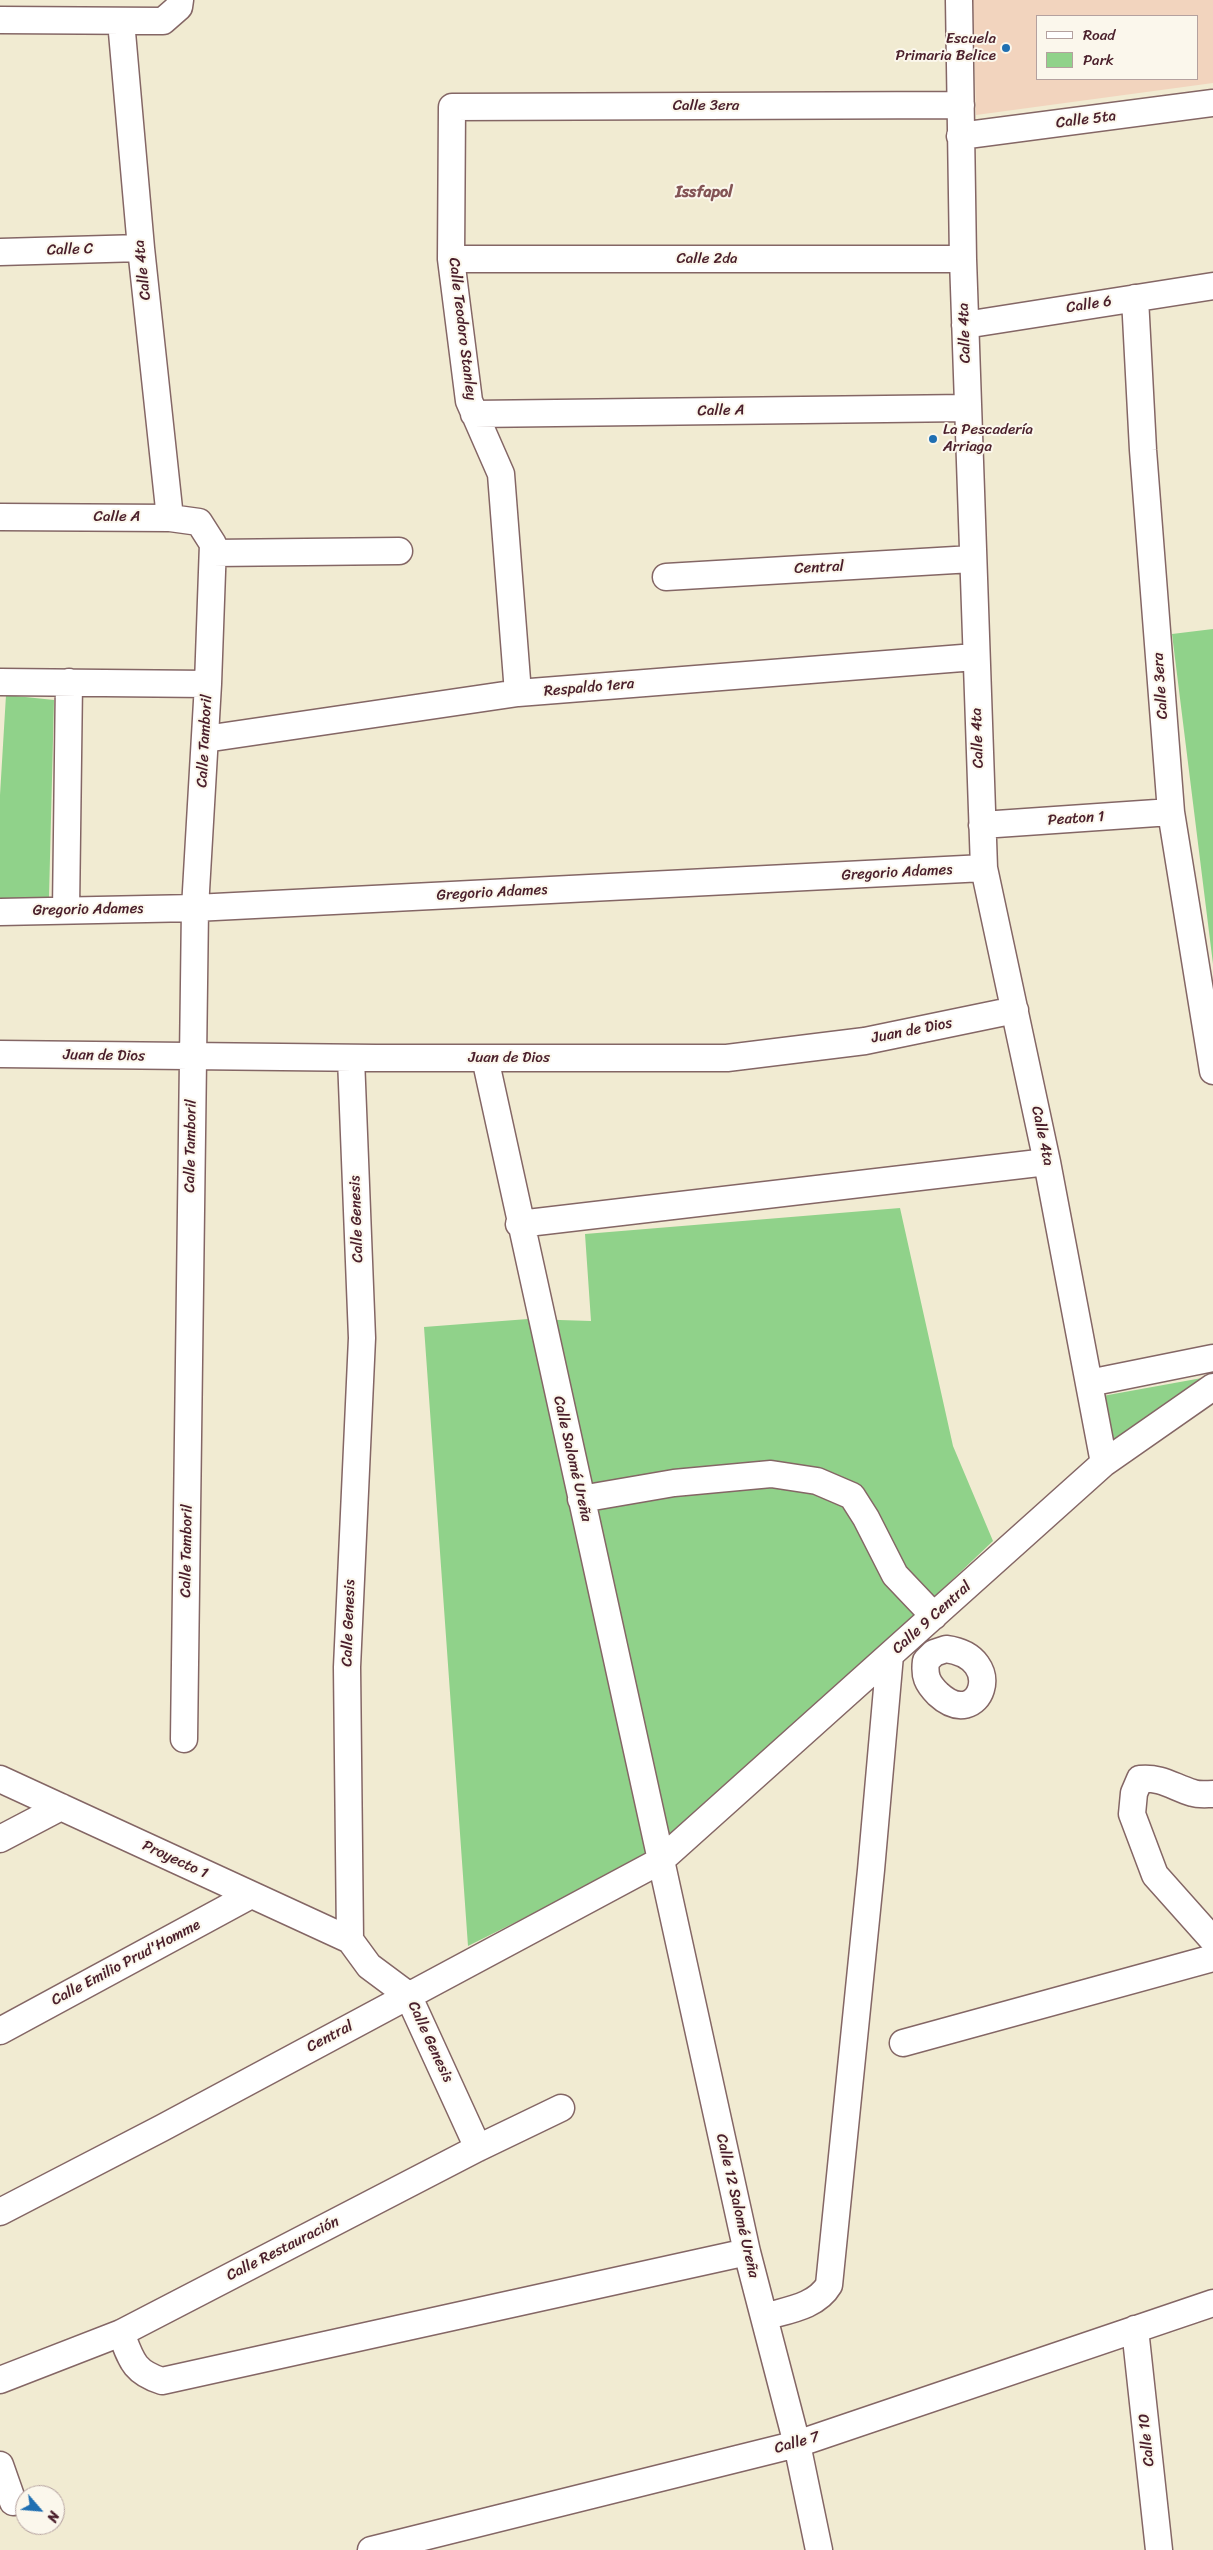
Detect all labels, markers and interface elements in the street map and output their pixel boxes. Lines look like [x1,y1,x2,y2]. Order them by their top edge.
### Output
legend [1036,15,1198,80]
text: Road [1083,22,1115,48]
place label: Escuela Primaria Belice [896,30,996,65]
marker: Escuela Primaria Belice [1000,42,1012,54]
text: Park [1083,47,1114,73]
street label: Calle 3era [673,97,739,115]
street label: Calle 5ta [1055,107,1117,133]
district label: Issfapol [675,183,733,203]
street label: Calle 4ta [131,239,155,301]
street label: Calle C [46,240,94,260]
street label: Calle 2da [676,250,738,268]
street label: Calle Teodoro Stanley [444,257,480,401]
street label: Calle 6 [1065,293,1113,317]
street label: Calle 4ta [955,302,975,364]
street label: Calle A [697,402,745,420]
place label: La Pescadería Arriaga [943,421,1033,456]
marker: La Pescadería Arriaga [927,433,939,445]
street label: Calle A [94,508,140,526]
street label: Central [794,558,844,578]
street label: Calle 3era [1150,652,1172,720]
street label: Respaldo 1era [543,675,635,701]
street label: Calle Tamboril [194,694,216,788]
street label: Calle 4ta [968,707,988,769]
street label: Peaton 1 [1047,808,1105,830]
street label: Gregorio Adames [841,861,953,885]
street label: Gregorio Adames [436,881,548,905]
street label: Gregorio Adames [32,900,144,920]
street label: Juan de Dios [870,1014,954,1048]
street label: Juan de Dios [63,1046,145,1066]
street label: Juan de Dios [468,1049,550,1067]
street label: Calle Tamboril [181,1099,201,1193]
street label: Calle 4ta [1027,1105,1057,1167]
street label: Calle Genesis [346,1175,368,1263]
street label: Calle Salomé Ureña [549,1394,595,1524]
street label: Calle Tamboril [177,1504,197,1598]
street label: Calle 9 Central [889,1578,975,1658]
street label: Calle Genesis [338,1579,360,1667]
street label: Proyecto 1 [139,1837,211,1883]
street label: Calle Emilio Prud'Homme [48,1916,204,2010]
street label: Calle Genesis [403,1999,457,2085]
street label: Central [304,2017,356,2057]
street label: Calle 12 Salomé Ureña [712,2132,762,2280]
street label: Calle Restauración [224,2213,342,2285]
street label: Calle 10 [1135,2413,1159,2467]
street label: Calle 7 [773,2428,821,2458]
north arrow [15,2485,65,2535]
text: N [40,2507,66,2527]

